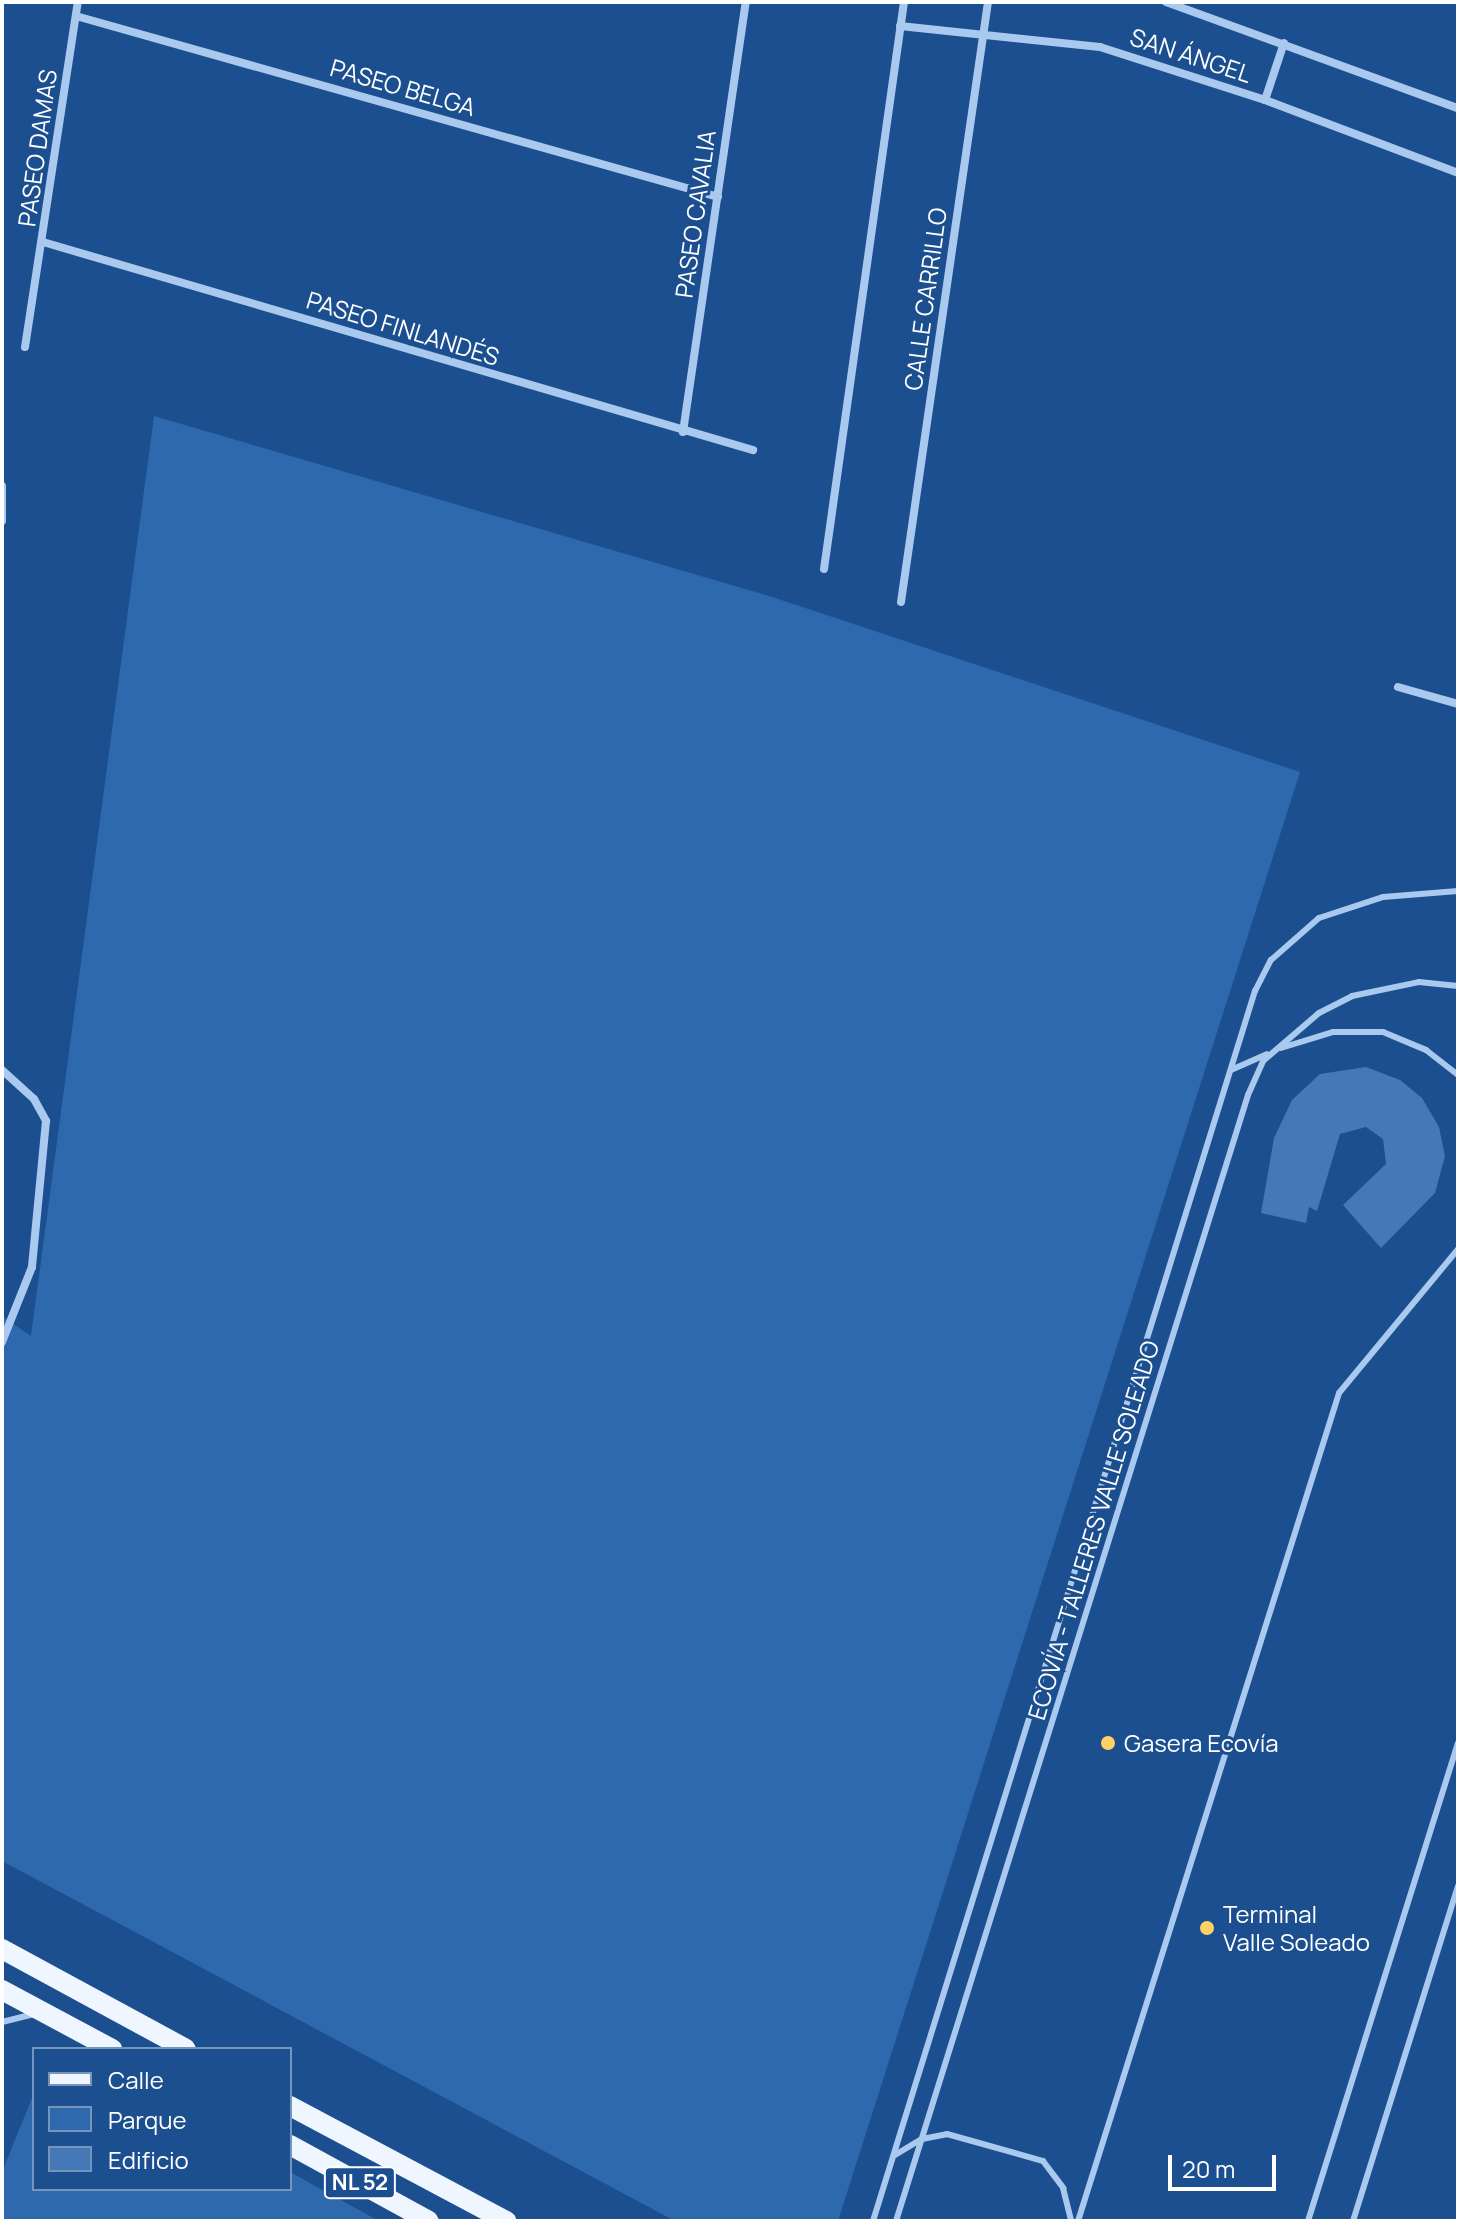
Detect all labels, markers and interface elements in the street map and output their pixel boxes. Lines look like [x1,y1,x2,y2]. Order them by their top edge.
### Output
street label: SAN ÁNGEL [1127,22,1255,88]
street label: PASEO BELGA [327,53,479,121]
street label: PASEO DAMAS [12,68,62,228]
street label: PASEO CAVALIA [669,128,721,300]
street label: CALLE CARRILLO [898,206,952,392]
street label: PASEO FINLANDÉS [303,285,503,371]
street label: ECOVÍA - TALLERES VALLE SOLEADO [1022,1337,1164,1723]
place label: Gasera Ecovía [1124,1729,1279,1757]
marker: Gasera Ecovía [1099,1734,1117,1752]
place label: Terminal Valle Soleado [1223,1900,1370,1956]
marker: Terminal Valle Soleado [1198,1919,1216,1937]
legend [32,2047,292,2191]
text: Calle [108,2063,164,2096]
text: Parque [108,2103,186,2136]
scale bar [1172,2139,1280,2189]
text: Edificio [108,2143,189,2176]
text: 20 m [1182,2152,1235,2185]
road number: NL 52 [322,2165,398,2201]

